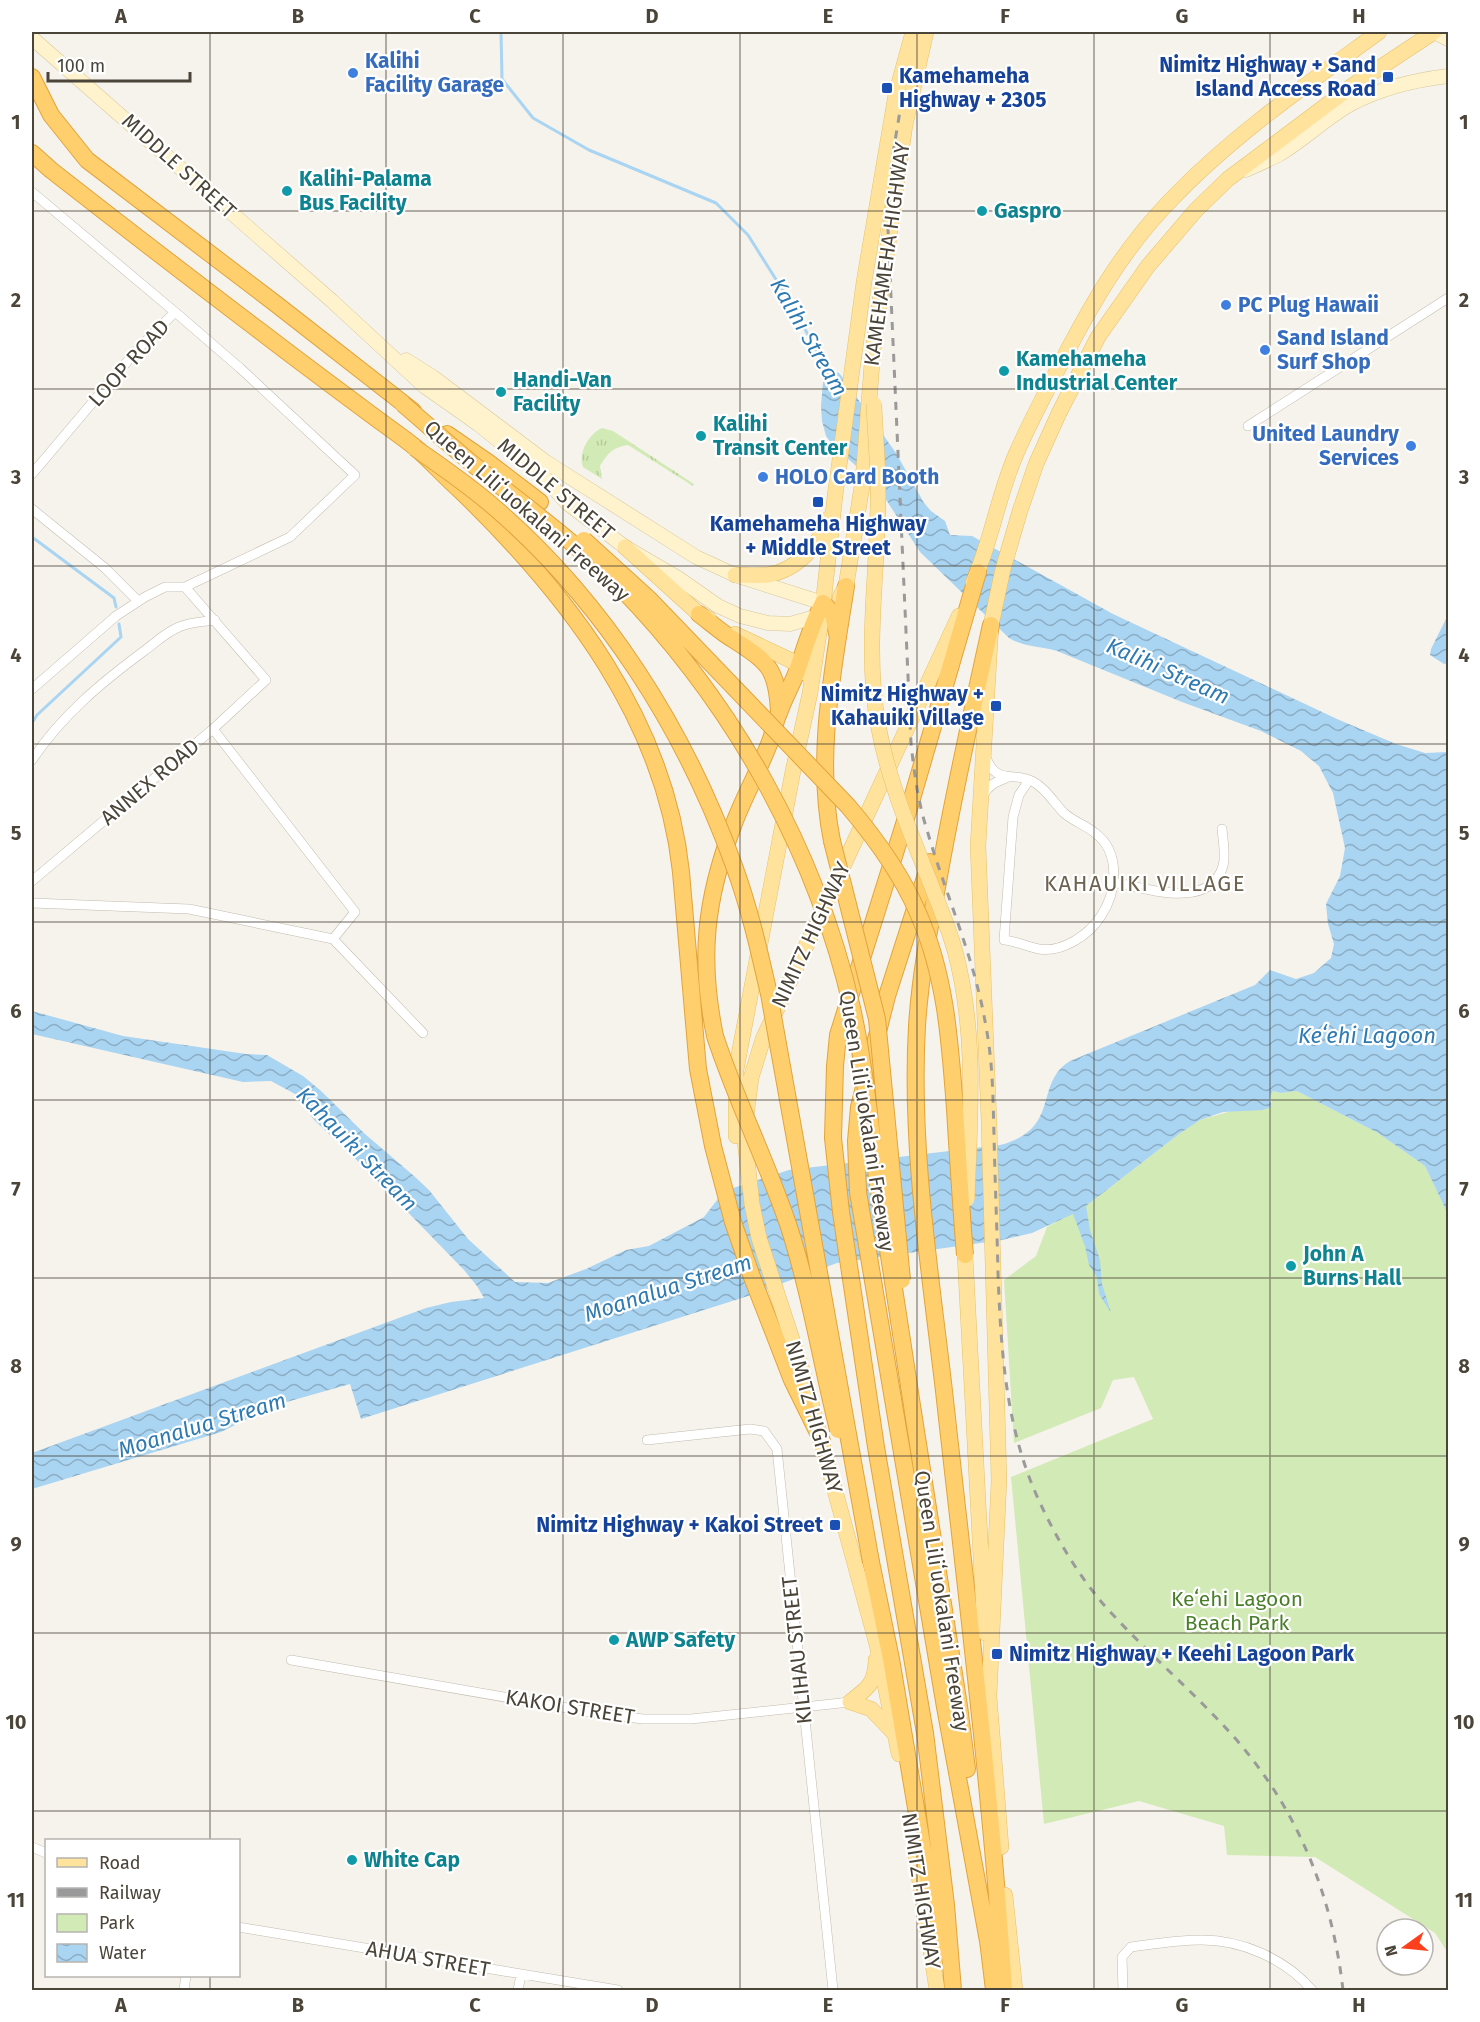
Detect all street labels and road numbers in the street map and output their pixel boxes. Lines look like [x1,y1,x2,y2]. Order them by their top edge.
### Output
street label: MIDDLE STREET [117,108,242,224]
street label: KAMEHAMEHA HIGHWAY [858,140,916,368]
street label: LOOP ROAD [83,314,175,412]
street label: Queen Liliʻuokalani Freeway [419,415,636,608]
street label: MIDDLE STREET [492,433,620,546]
street label: ANNEX ROAD [95,733,205,831]
street label: NIMITZ HIGHWAY [766,858,856,1012]
street label: Queen Liliʻuokalani Freeway [834,989,901,1254]
street label: NIMITZ HIGHWAY [780,1337,848,1497]
street label: Queen Liliʻuokalani Freeway [909,1469,976,1734]
street label: KILIHAU STREET [776,1575,818,1725]
street label: KAKOI STREET [503,1684,637,1730]
street label: NIMITZ HIGHWAY [896,1811,946,1971]
street label: AHUA STREET [364,1935,492,1983]

